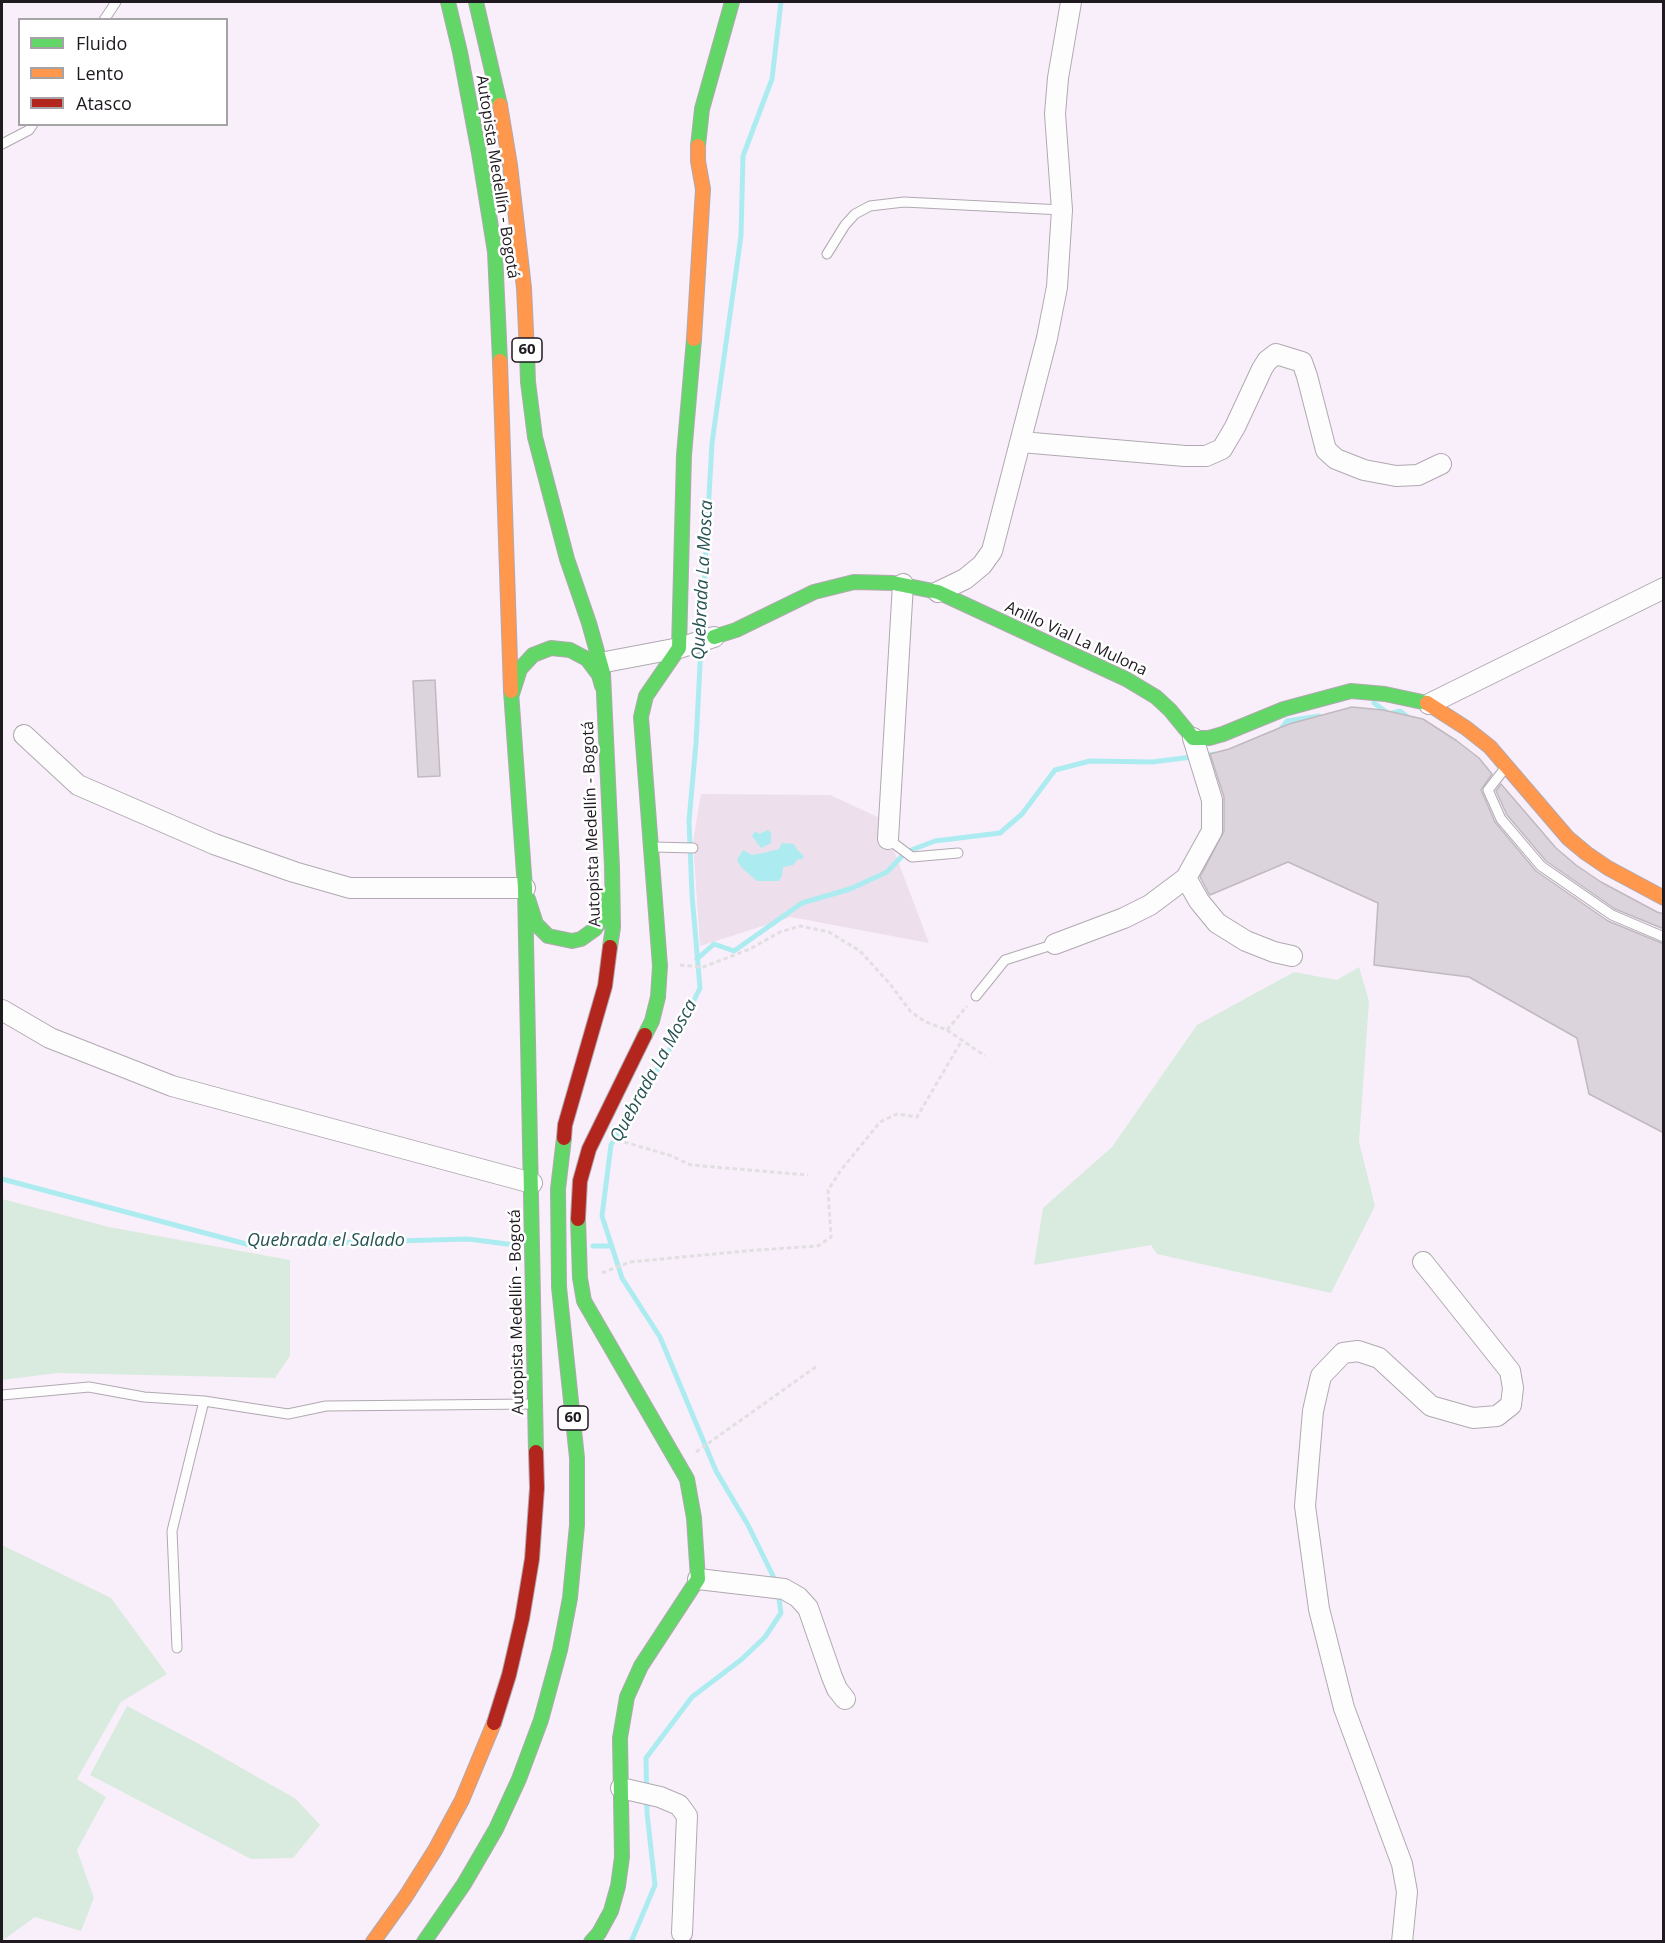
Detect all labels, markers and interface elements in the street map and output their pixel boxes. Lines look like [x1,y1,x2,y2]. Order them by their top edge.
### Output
legend [18,18,228,126]
text: Fluido [76,31,127,55]
text: Lento [76,61,124,85]
street label: Autopista Medellín - Bogotá [471,74,523,280]
text: Atasco [76,91,132,115]
road number: 60 [512,338,542,362]
water label: Quebrada La Mosca [688,500,718,660]
street label: Anillo Vial La Mulona [1002,598,1150,680]
street label: Autopista Medellín - Bogotá [579,721,605,927]
water label: Quebrada La Mosca [606,996,702,1146]
street label: Autopista Medellín - Bogotá [506,1209,528,1415]
water label: Quebrada el Salado [247,1230,405,1252]
road number: 60 [558,1406,588,1430]

